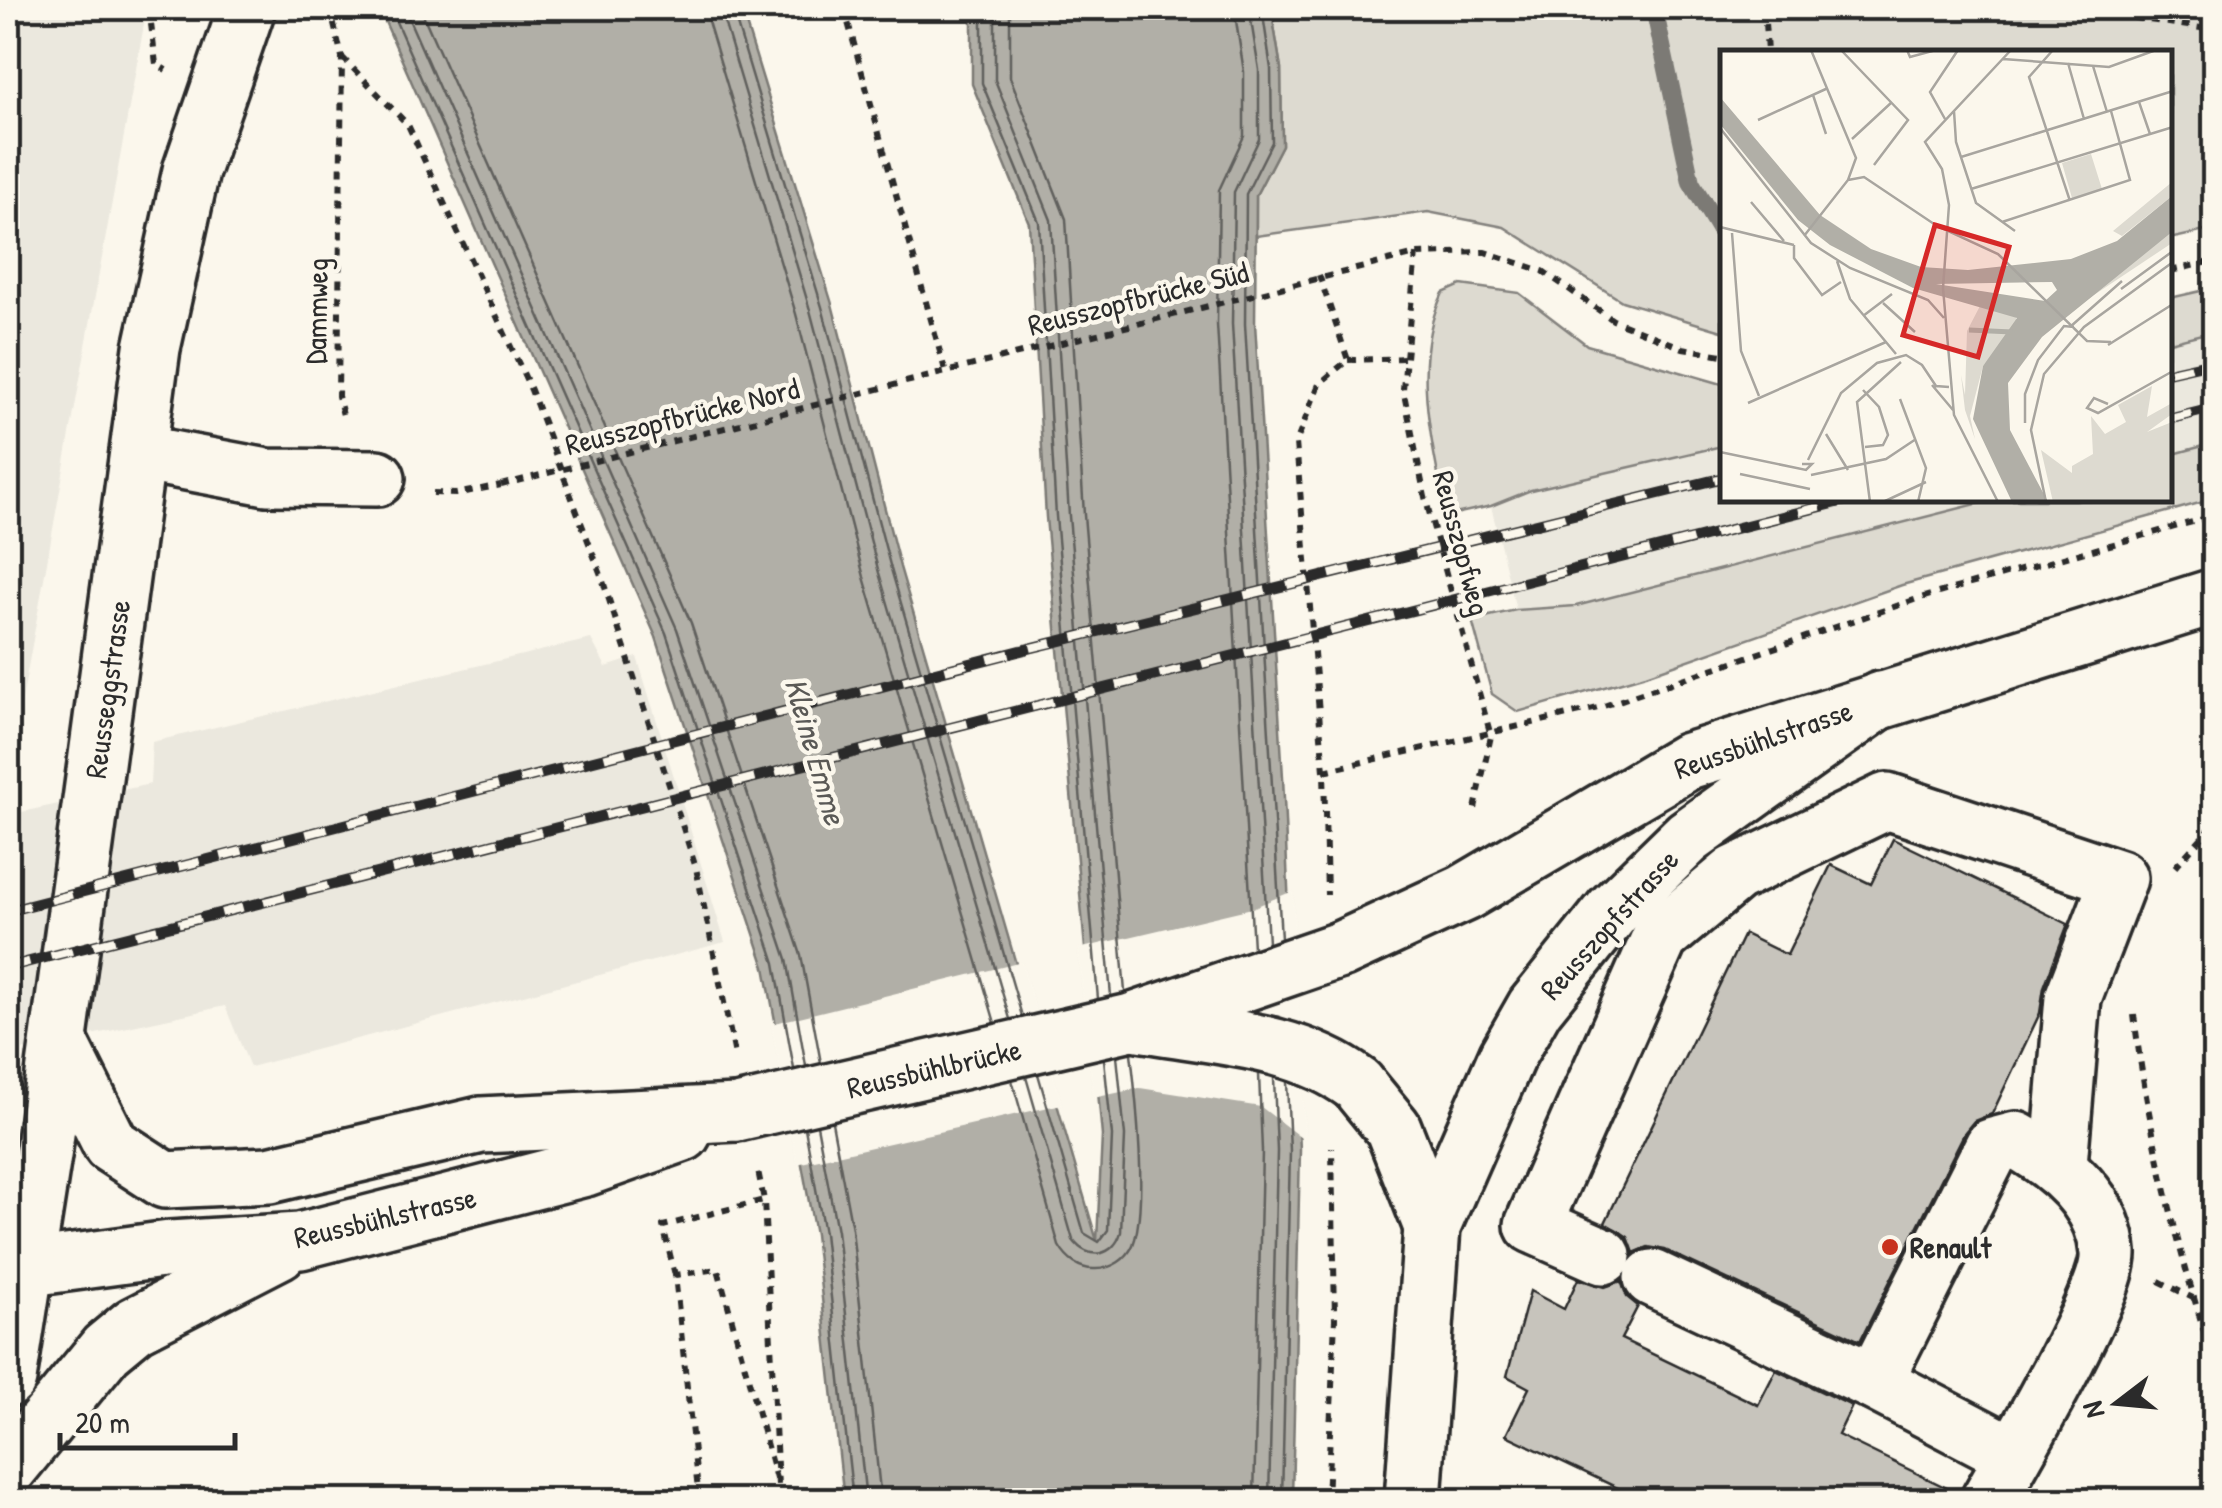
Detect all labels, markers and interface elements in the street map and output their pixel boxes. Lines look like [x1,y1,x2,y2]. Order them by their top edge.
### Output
inset map [1720,50,2172,502]
street label: Reusszopfbrücke Süd [1024,251,1253,345]
street label: Dammweg [295,258,337,364]
street label: Reusszopfbrücke Nord [561,368,803,464]
street label: Reusszopfweg [1423,466,1501,620]
street label: Reusseggstrasse [75,597,139,781]
water label: Kleine Emme [775,673,858,830]
street label: Reussbühlstrasse [1669,690,1857,788]
street label: Reusszopfstrasse [1531,840,1687,1008]
street label: Reussbühlbrücke [843,1029,1025,1107]
street label: Reussbühlstrasse [290,1177,480,1257]
place label: Renault [1910,1227,1993,1267]
marker: Renault [1879,1236,1901,1258]
north arrow [2067,1353,2167,1453]
scale bar [60,1388,235,1450]
text: N [2073,1397,2113,1422]
text: 20 m [75,1402,130,1442]

